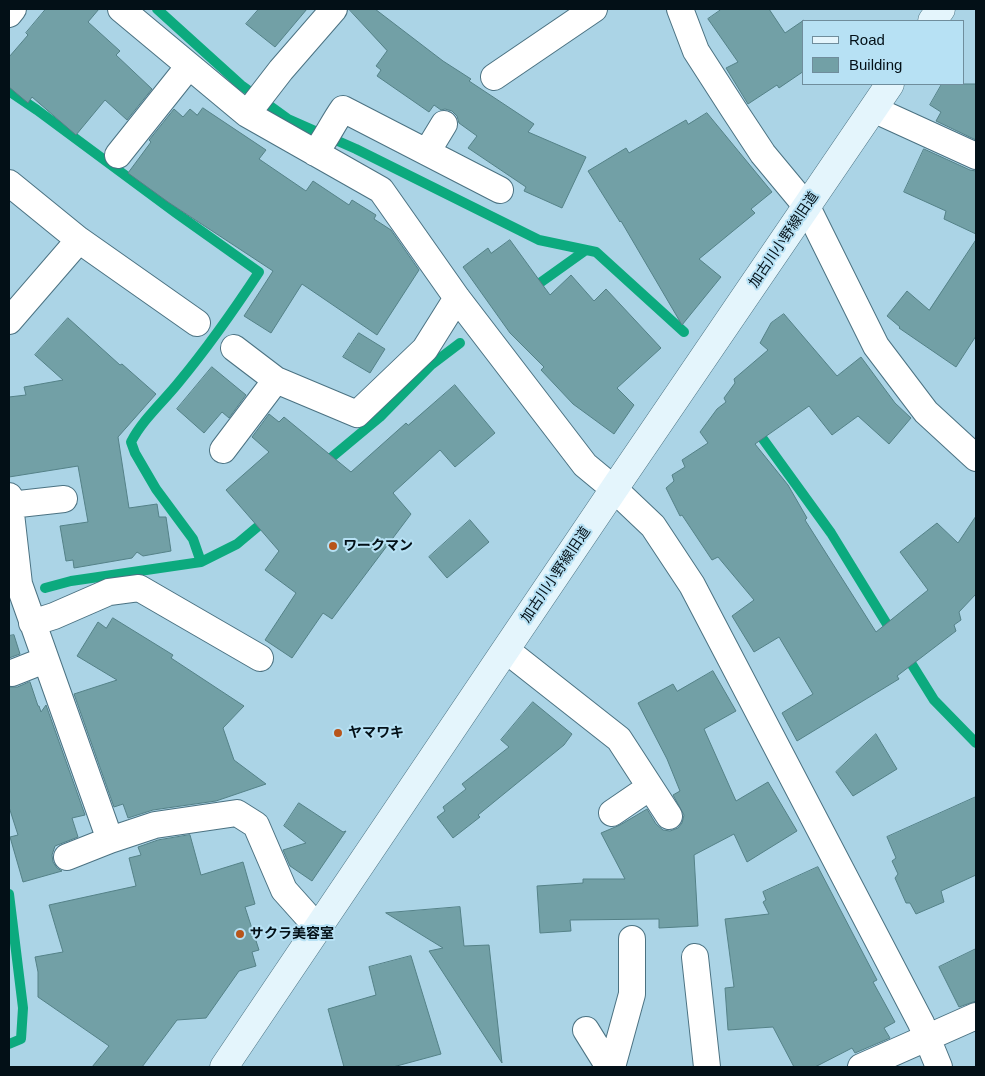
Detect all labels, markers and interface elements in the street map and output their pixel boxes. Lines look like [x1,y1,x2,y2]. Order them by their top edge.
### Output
legend [802,20,965,85]
text: Road [849,31,885,48]
text: Building [849,56,902,73]
street label: 加古川小野線旧道 [746,189,822,291]
street label: 加古川小野線旧道 [518,524,594,626]
place label: ワークマン [343,538,413,554]
marker: ワークマン [327,540,339,552]
place label: ヤマワキ [348,725,404,741]
marker: ヤマワキ [332,727,344,739]
place label: サクラ美容室 [250,926,334,942]
marker: サクラ美容室 [234,928,246,940]

